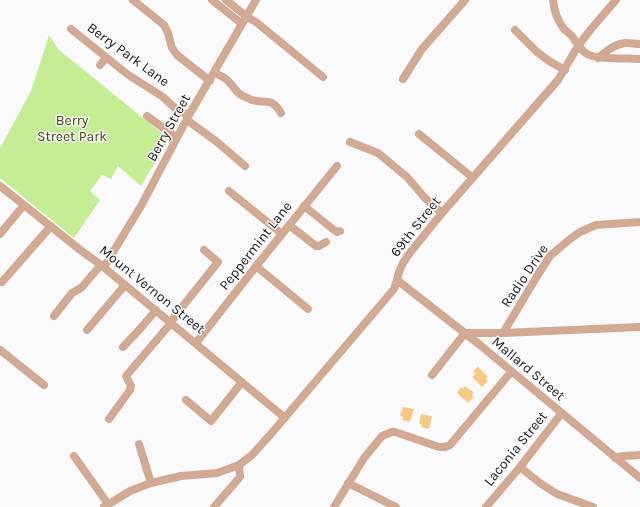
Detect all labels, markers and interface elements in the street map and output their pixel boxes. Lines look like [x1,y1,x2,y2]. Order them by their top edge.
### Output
street label: Berry Park Lane [84,20,172,90]
street label: Berry Street [144,91,194,165]
park label: Berry Street Park [37,113,107,146]
street label: 69th Street [387,194,445,260]
street label: Peppermint Lane [216,198,296,294]
street label: Radio Drive [498,241,552,311]
street label: Mount Vernon Street [96,242,208,338]
street label: Mallard Street [488,334,568,404]
street label: Laconia Street [481,408,551,490]

